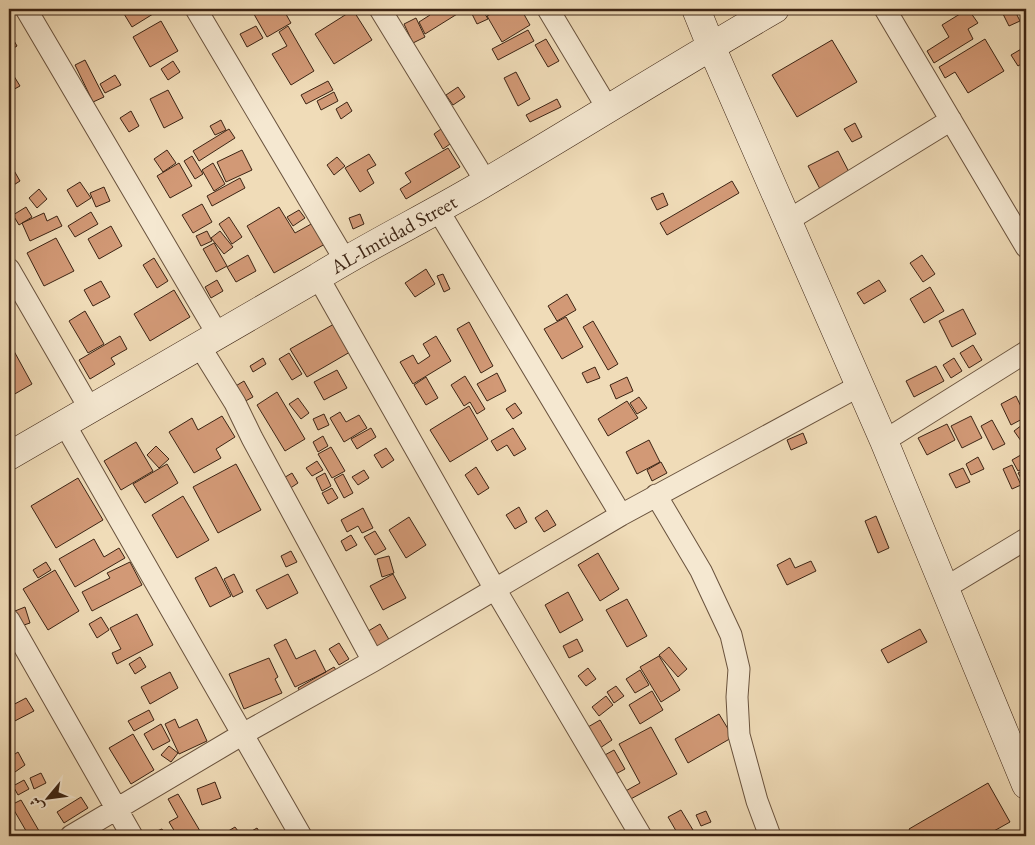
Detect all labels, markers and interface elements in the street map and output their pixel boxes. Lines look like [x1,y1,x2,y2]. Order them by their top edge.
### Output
street label: AL-Imtidad Street [325,188,462,280]
north arrow [22,772,72,822]
text: ش [25,794,48,815]

